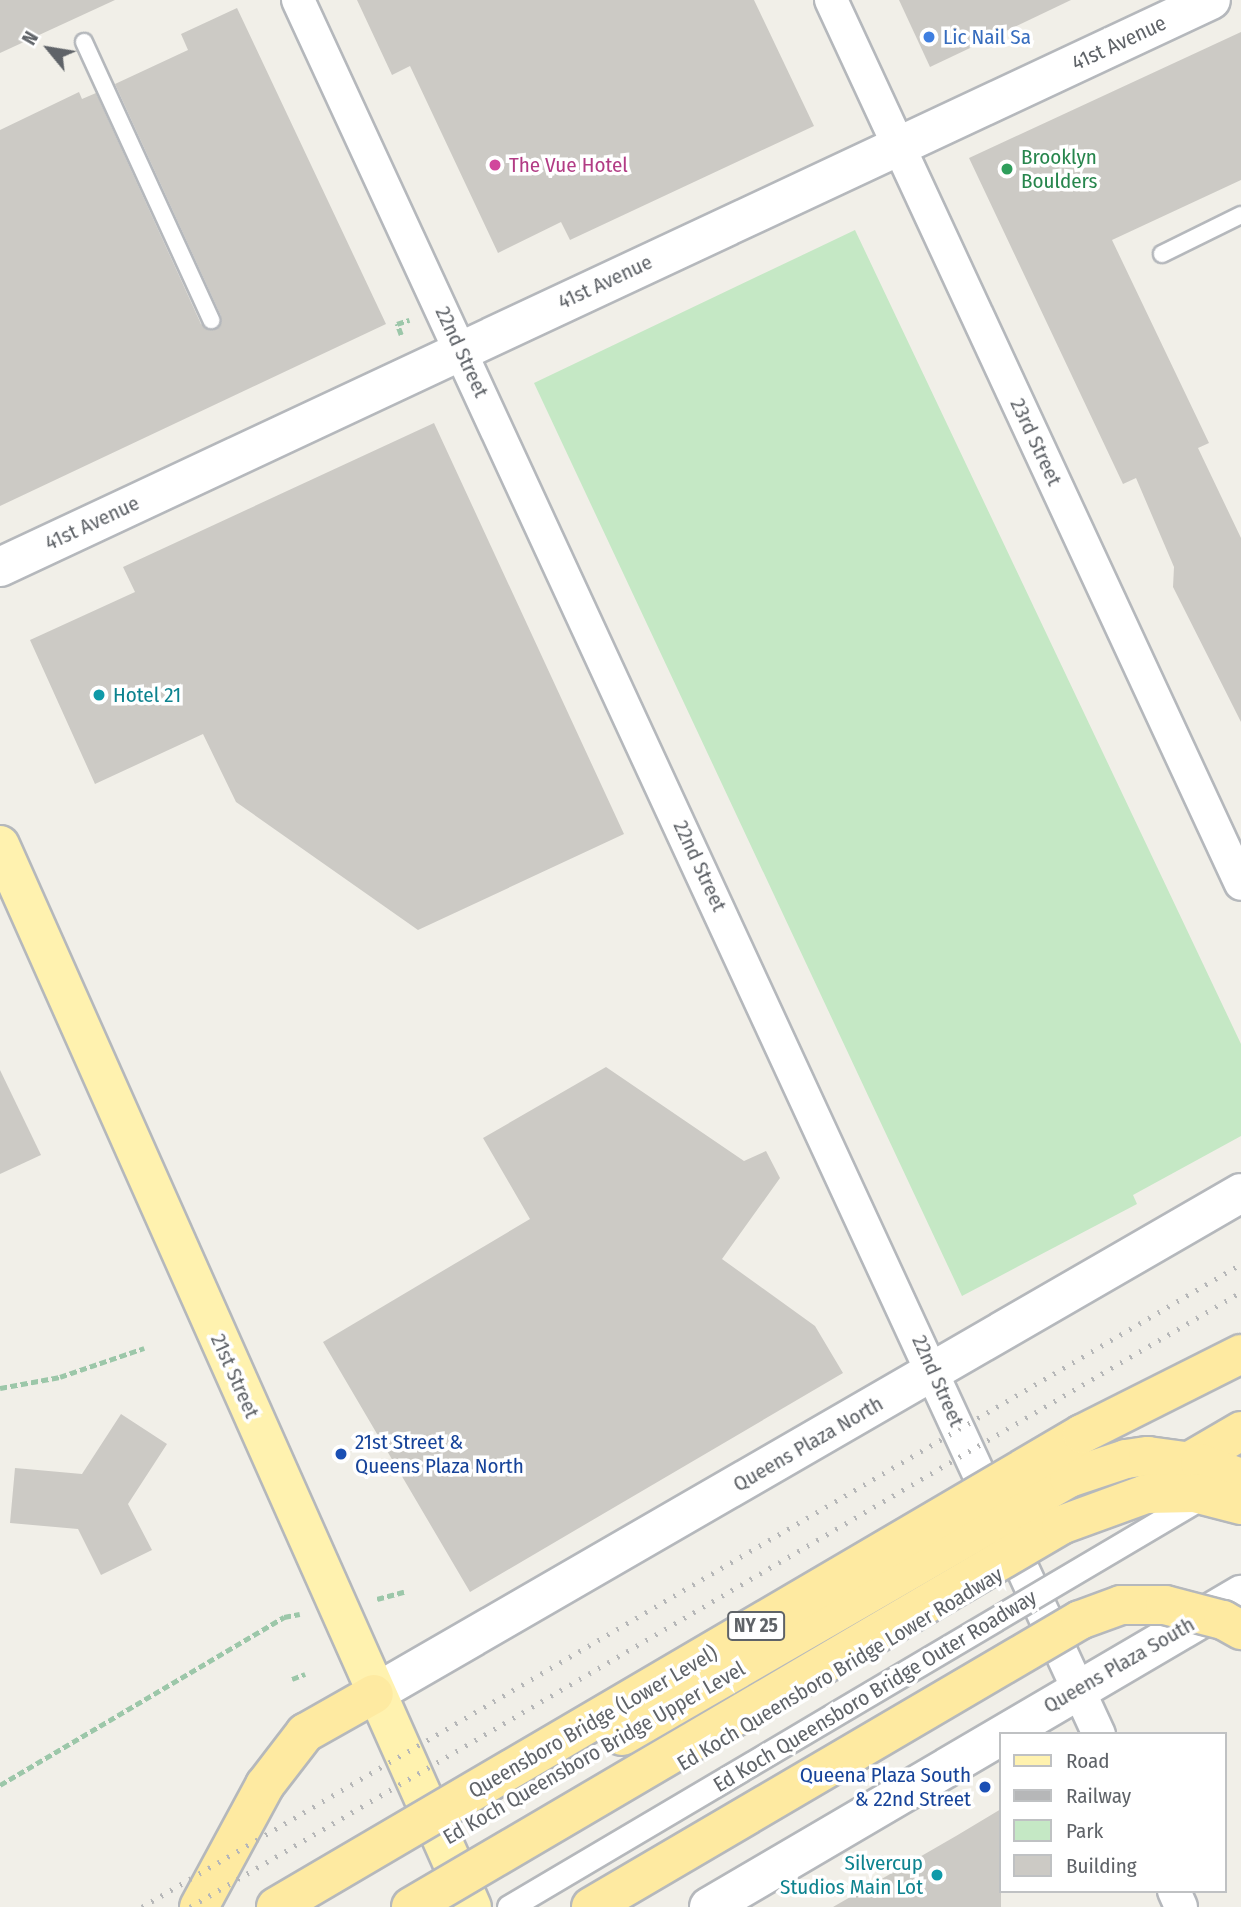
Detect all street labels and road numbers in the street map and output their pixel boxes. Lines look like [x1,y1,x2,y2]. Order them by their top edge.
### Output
street label: 41st Avenue [1068,10,1170,76]
street label: 41st Avenue [554,249,656,315]
street label: 22nd Street [430,303,494,401]
street label: 23rd Street [1005,394,1067,490]
street label: 41st Avenue [41,490,143,556]
street label: 22nd Street [668,817,732,915]
street label: 21st Street [205,1330,265,1422]
street label: 22nd Street [907,1331,969,1431]
street label: Queens Plaza North [729,1391,887,1497]
street label: Ed Koch Queensboro Bridge Lower Roadway [673,1562,1007,1776]
street label: Ed Koch Queensboro Bridge Outer Roadway [709,1584,1041,1798]
road number: NY 25 [726,1610,786,1642]
street label: Queens Plaza South [1039,1612,1199,1718]
street label: Queensboro Bridge (Lower Level) [464,1640,722,1804]
street label: Ed Koch Queensboro Bridge Upper Level [439,1656,749,1850]

